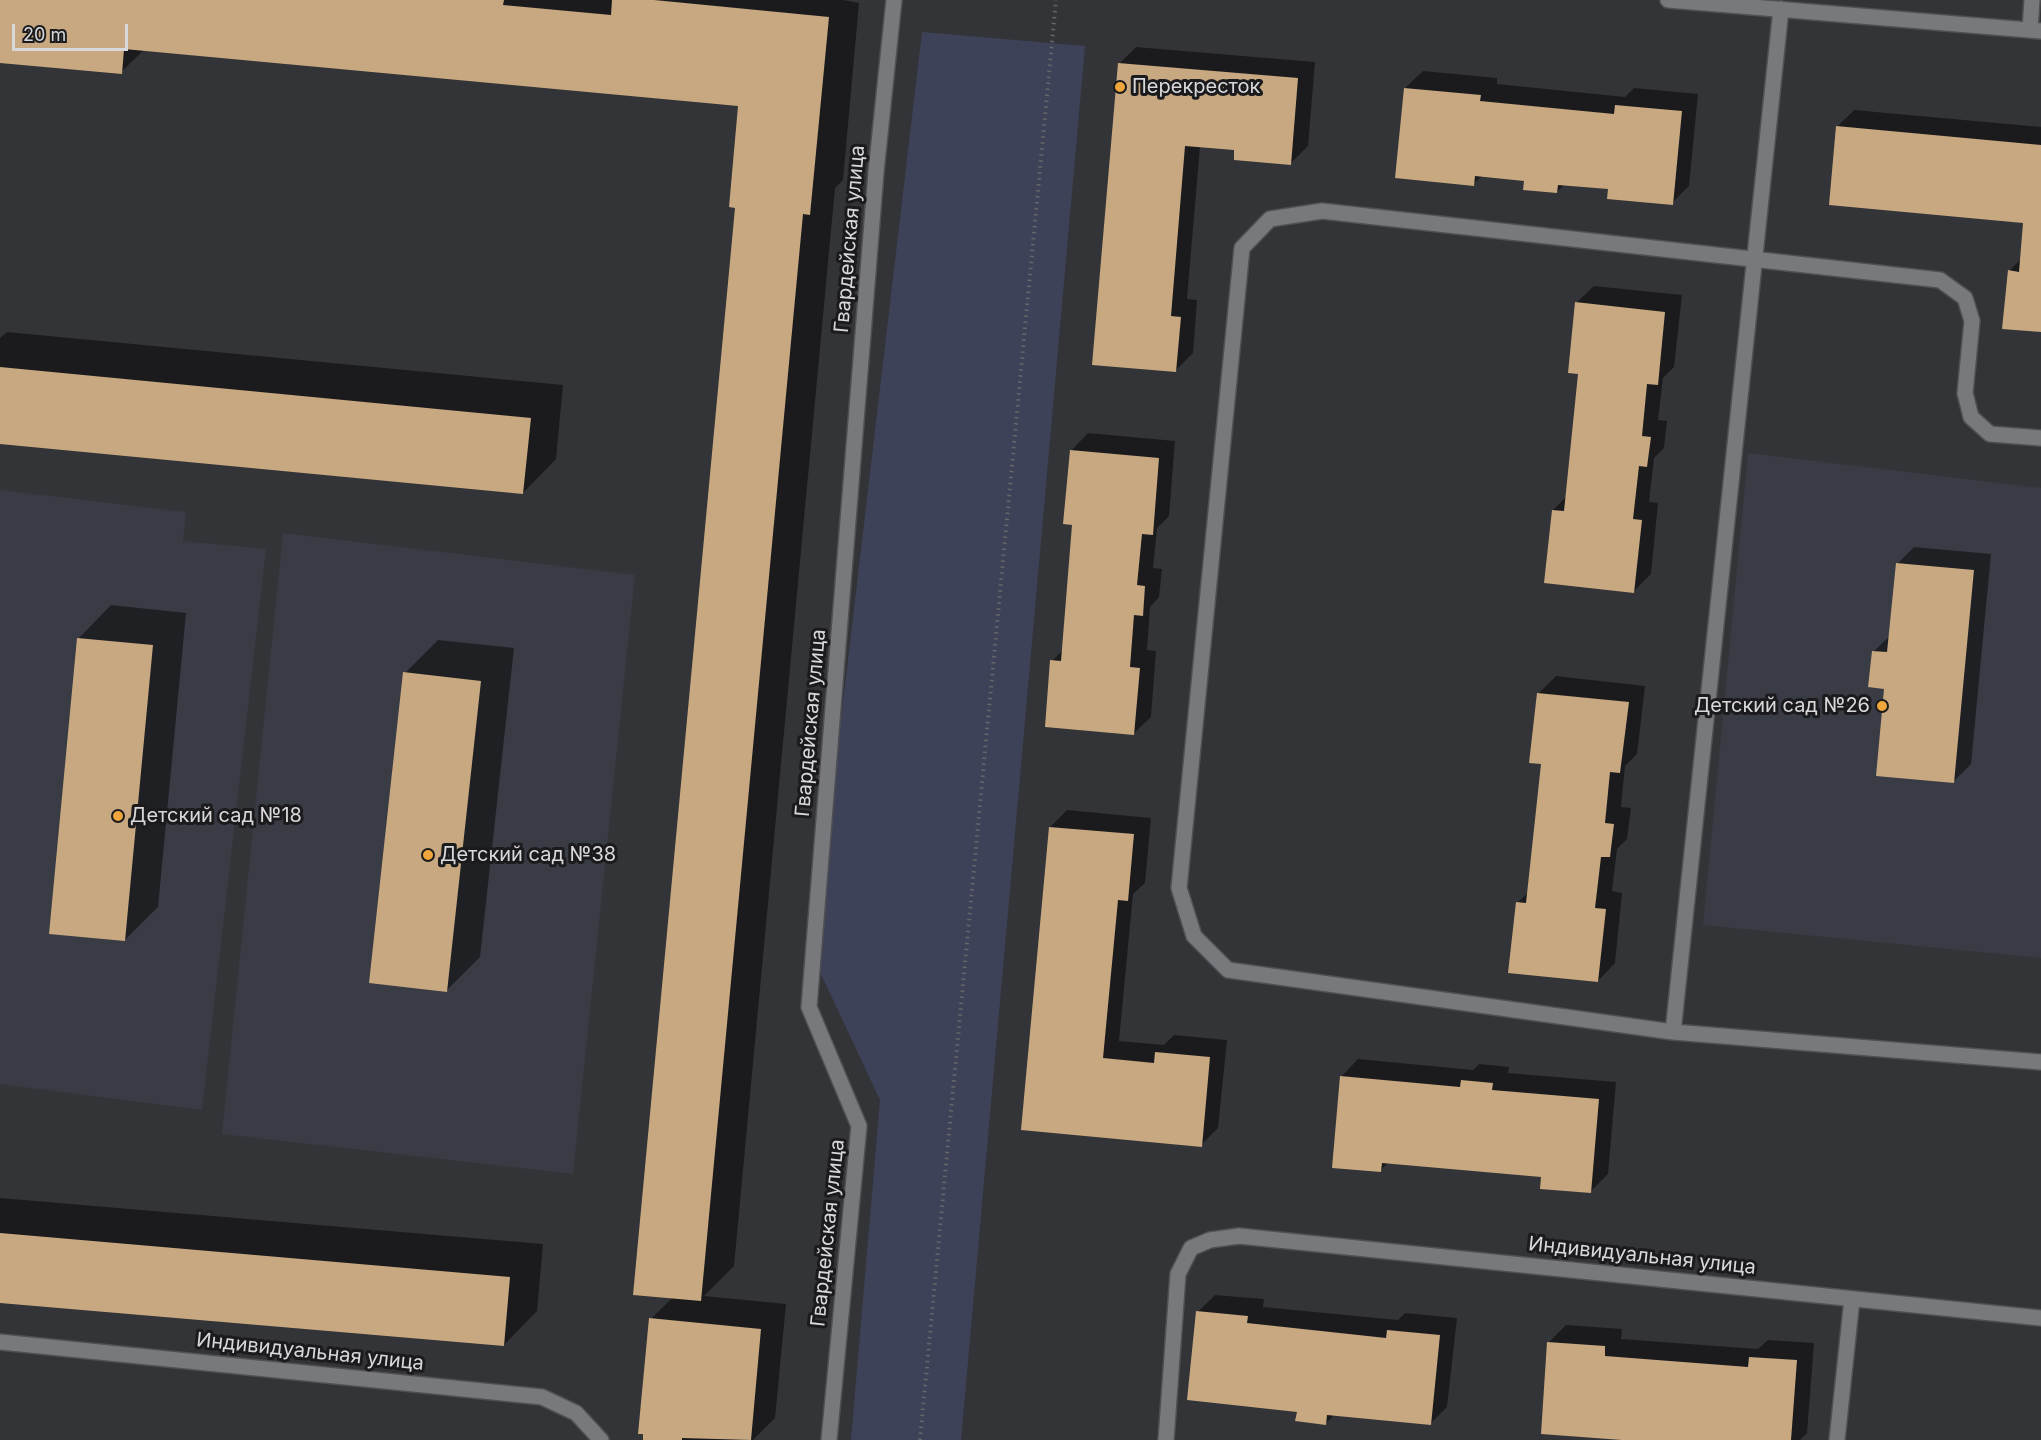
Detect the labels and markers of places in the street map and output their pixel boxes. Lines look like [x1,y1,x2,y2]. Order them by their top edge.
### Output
place label: Перекресток [1132,75,1260,99]
marker: Перекресток [1113,80,1127,94]
place label: Детский сад №26 [1694,694,1870,718]
marker: Детский сад №26 [1875,699,1889,713]
place label: Детский сад №18 [130,804,302,828]
marker: Детский сад №18 [111,809,125,823]
place label: Детский сад №38 [440,843,616,867]
marker: Детский сад №38 [421,848,435,862]

